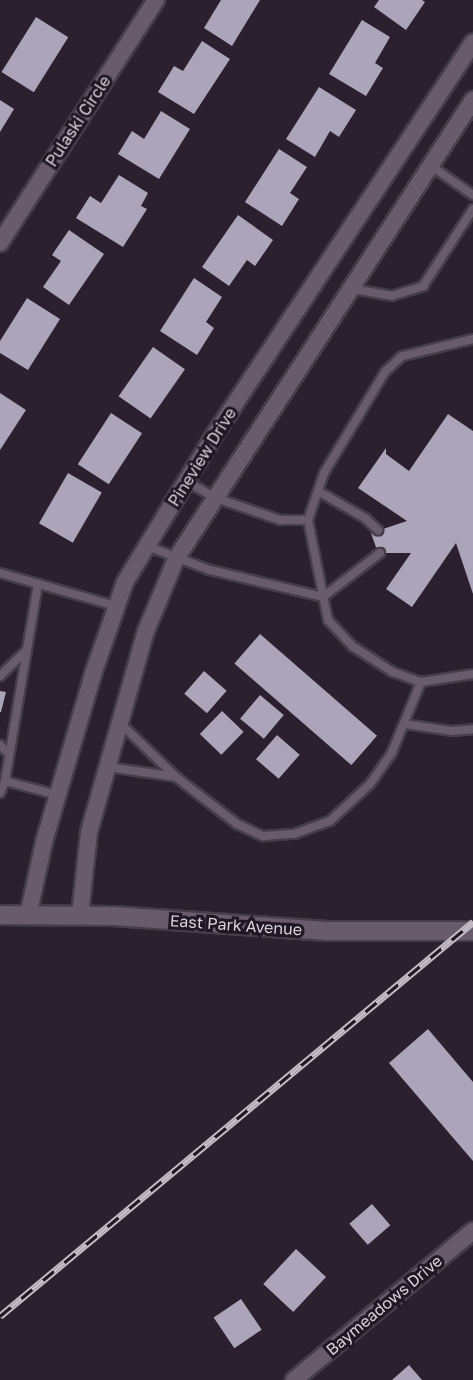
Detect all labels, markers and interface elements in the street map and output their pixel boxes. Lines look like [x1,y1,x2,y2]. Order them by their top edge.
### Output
street label: Pulaski Circle [42,72,114,170]
street label: Pineview Drive [164,404,240,510]
street label: East Park Avenue [169,911,303,939]
street label: Baymeadows Drive [322,1251,446,1359]

